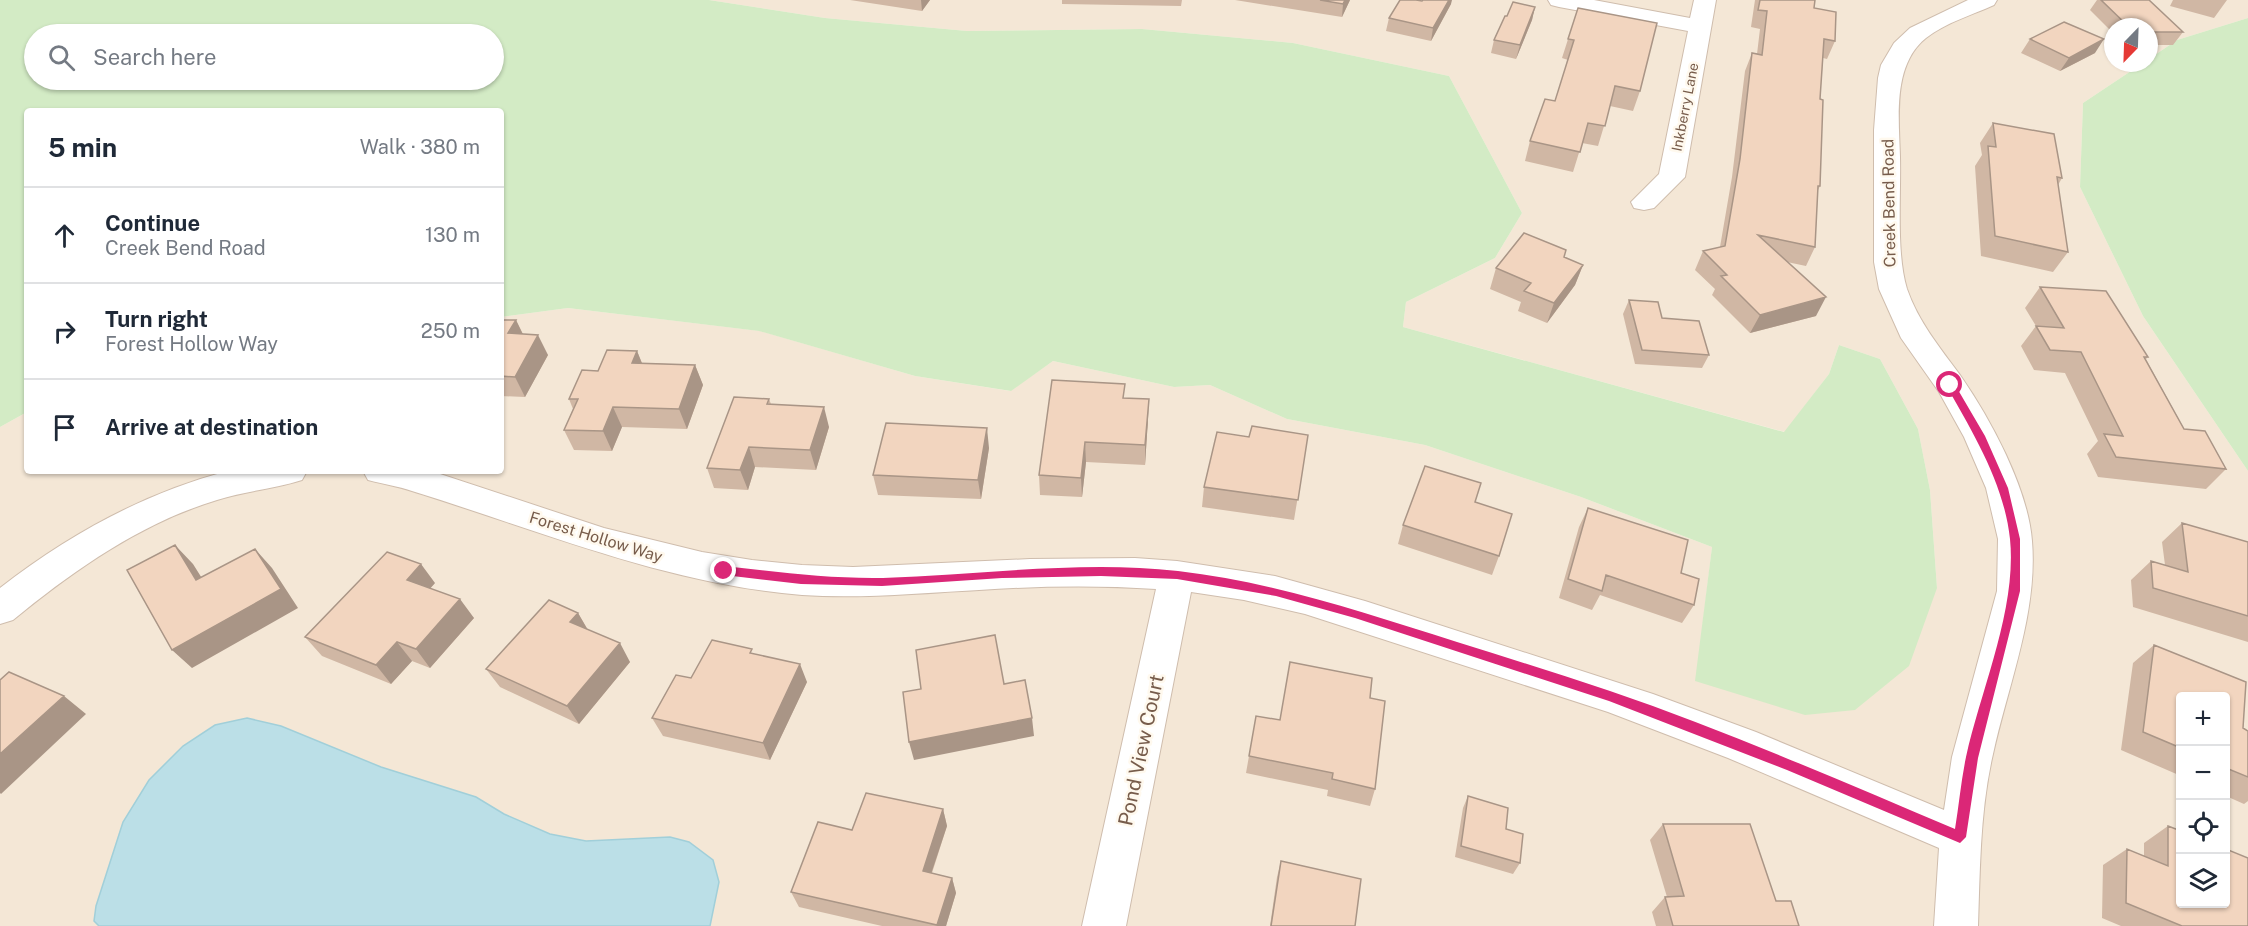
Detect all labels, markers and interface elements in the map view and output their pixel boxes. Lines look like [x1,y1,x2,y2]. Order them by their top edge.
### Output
north arrow [2104,18,2158,72]
search box [24,24,504,90]
icon: search [45,41,78,74]
text: Search here [93,44,217,70]
street label: Inkberry Lane [1669,61,1701,153]
text: 5 min [48,132,117,163]
text: Walk · 380 m [360,135,480,159]
street label: Creek Bend Road [1878,139,1900,267]
text: Continue [105,210,200,236]
icon: ahead [48,219,81,252]
text: 130 m [425,223,480,247]
text: Creek Bend Road [105,236,266,260]
text: Turn right [105,306,208,332]
icon: right [48,315,81,348]
text: 250 m [421,319,480,343]
text: Forest Hollow Way [105,332,278,356]
route start [1936,371,1962,397]
icon: arrive [48,411,81,444]
text: Arrive at destination [105,414,318,440]
street label: Forest Hollow Way [527,508,665,566]
route end [710,557,736,583]
street label: Pond View Court [1113,672,1169,828]
map controls [2176,692,2230,908]
button: + [2176,692,2230,746]
button: − [2176,746,2230,800]
button: locate [2176,800,2230,854]
button: layers [2176,854,2230,908]

